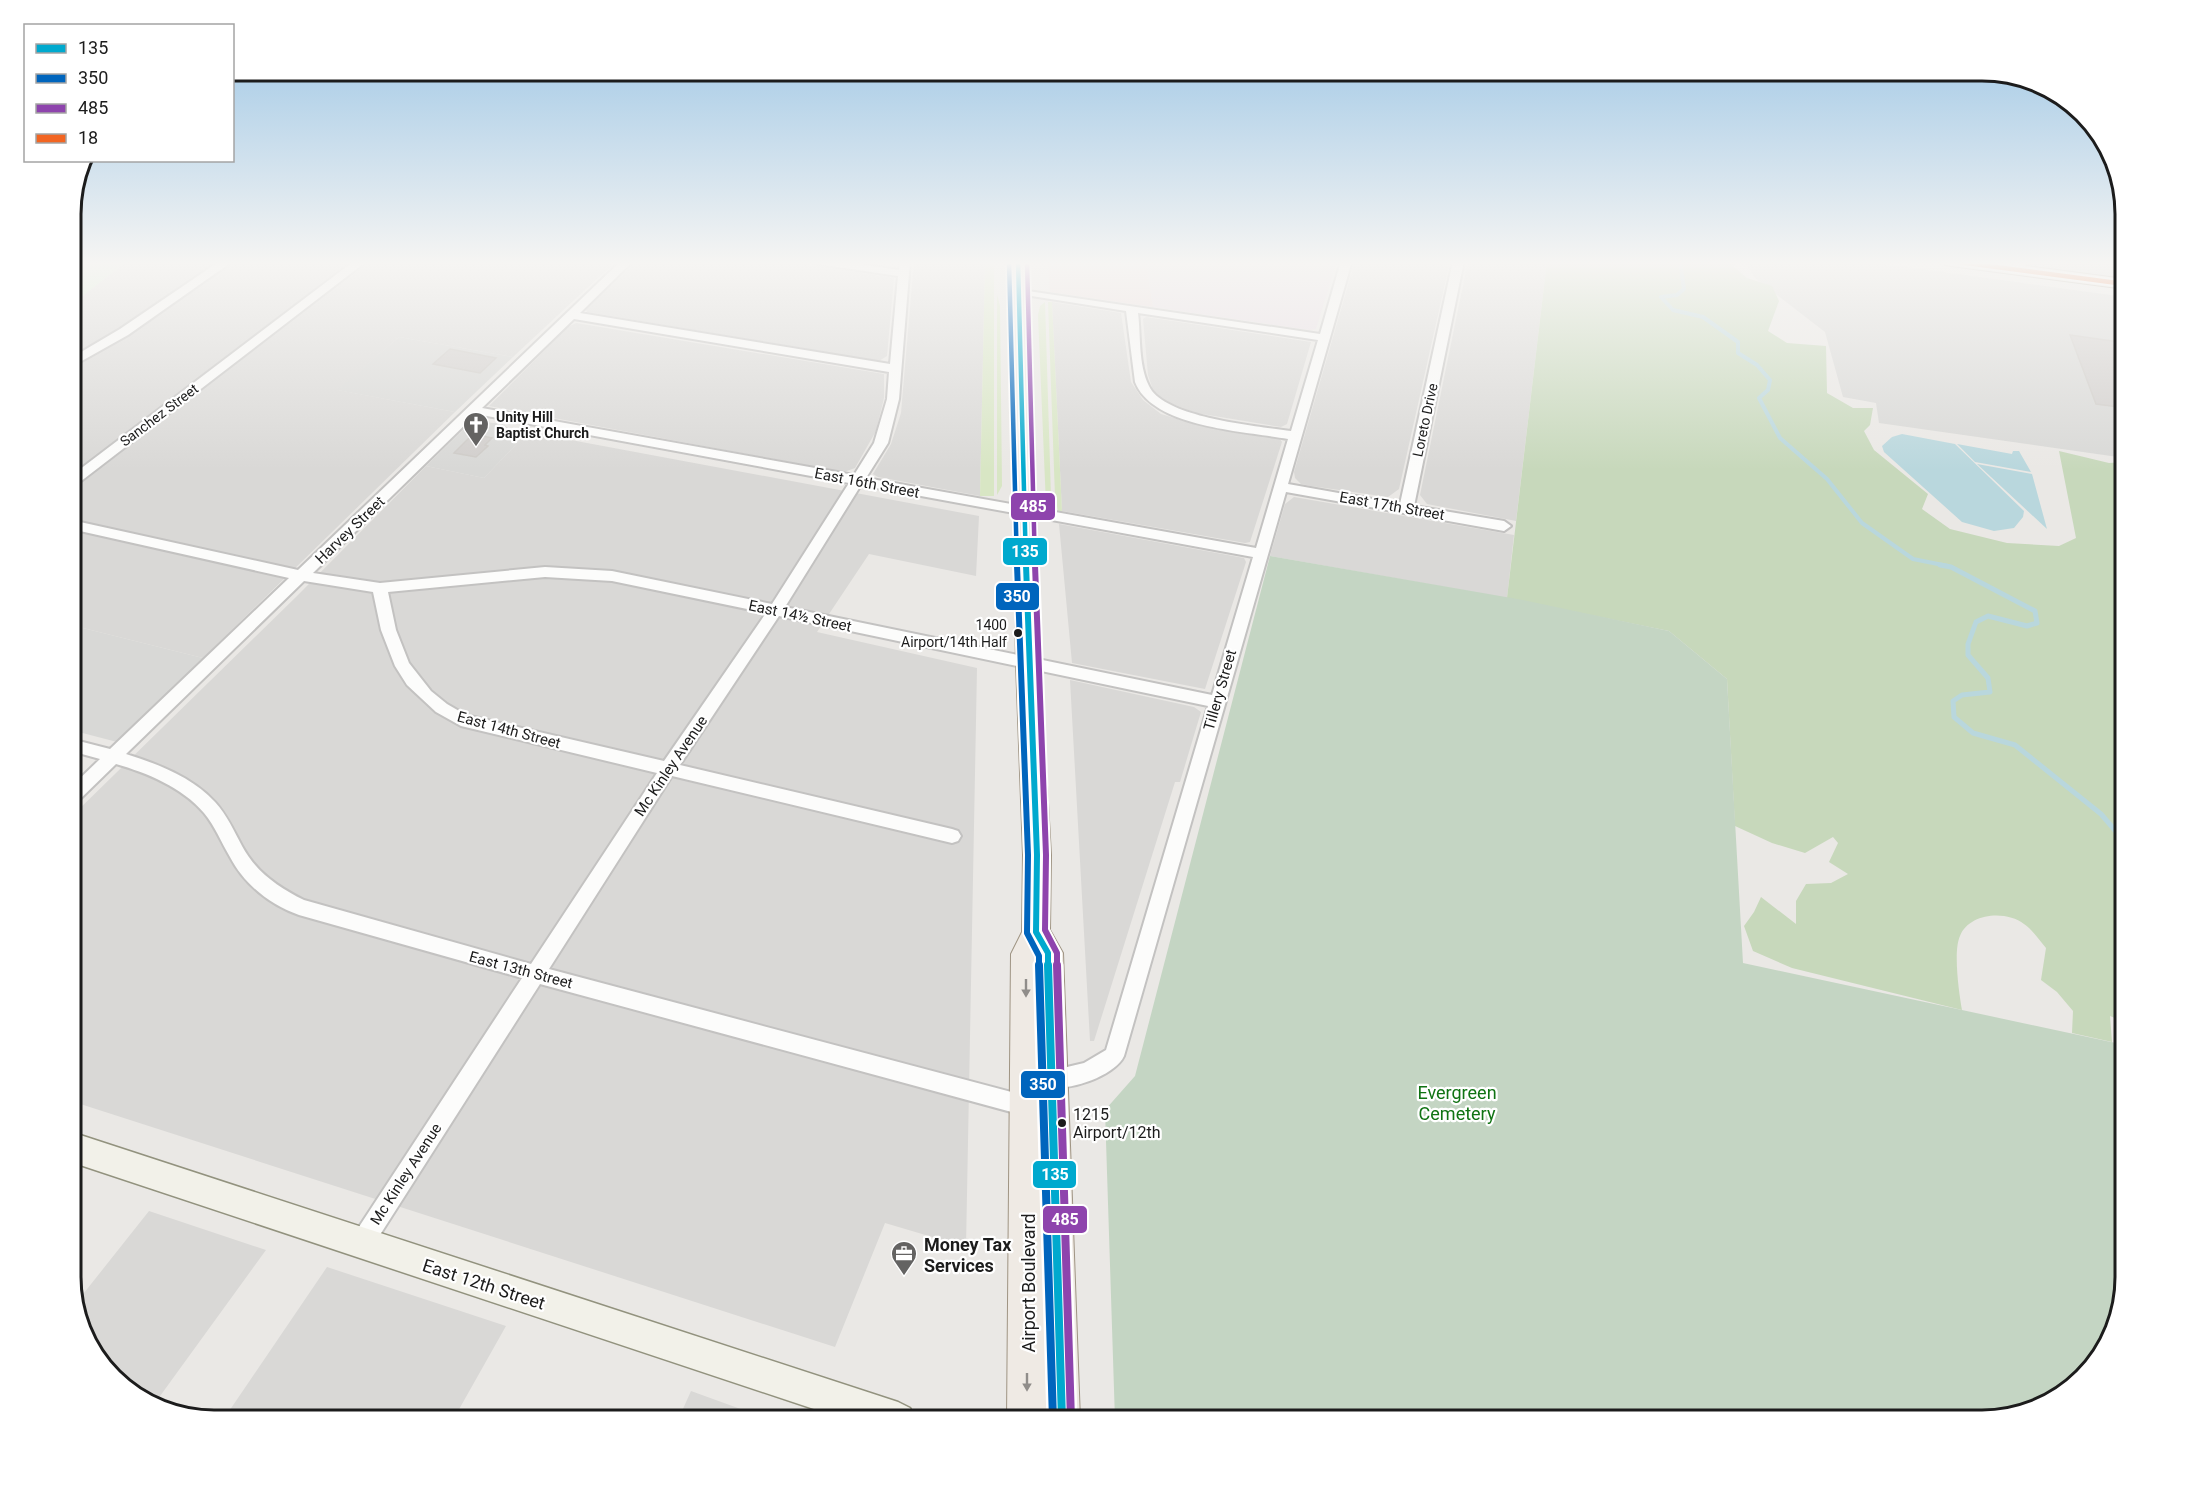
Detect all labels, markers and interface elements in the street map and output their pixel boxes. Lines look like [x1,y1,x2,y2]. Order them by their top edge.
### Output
legend [24,24,234,162]
text: 135 [78,37,108,58]
text: 350 [78,67,108,88]
text: 485 [78,97,108,118]
text: 18 [78,127,98,148]
street label: Sanchez Street [117,380,201,450]
street label: Loreto Drive [1409,382,1441,458]
place label: Unity Hill Baptist Church [496,409,589,441]
church icon: Unity Hill Baptist Church [461,410,491,448]
street label: East 16th Street [813,464,921,502]
street label: East 17th Street [1338,488,1446,524]
street label: Harvey Street [312,492,389,568]
line badge: 485 [1010,492,1056,521]
text: 485 [1019,497,1047,516]
line badge: 135 [1002,537,1048,566]
text: 135 [1011,542,1039,561]
line badge: 350 [995,582,1040,611]
text: 350 [1003,587,1031,606]
street label: East 14½ Street [747,596,853,636]
place label: 1400 Airport/14th Half [901,617,1007,650]
marker: 1400 Airport/14th Half [1012,627,1024,639]
street label: Tillery Street [1200,647,1240,733]
street label: East 14th Street [455,708,563,752]
street label: Mc Kinley Avenue [631,712,711,820]
street label: East 13th Street [467,948,575,992]
one-way arrow [1021,979,1031,998]
line badge: 350 [1020,1070,1066,1099]
text: 350 [1029,1075,1057,1094]
park label: Evergreen Cemetery [1417,1082,1497,1124]
place label: 1215 Airport/12th [1073,1105,1161,1142]
marker: 1215 Airport/12th [1056,1117,1068,1129]
street label: Mc Kinley Avenue [366,1120,446,1228]
line badge: 135 [1032,1160,1077,1189]
text: 135 [1041,1165,1069,1184]
line badge: 485 [1042,1205,1088,1234]
text: 485 [1051,1210,1079,1229]
street label: Airport Boulevard [1018,1213,1039,1353]
place label: Money Tax Services [924,1234,1012,1276]
office icon: Money Tax Services [889,1239,919,1277]
street label: East 12th Street [420,1254,548,1314]
one-way arrow [1023,1373,1032,1392]

